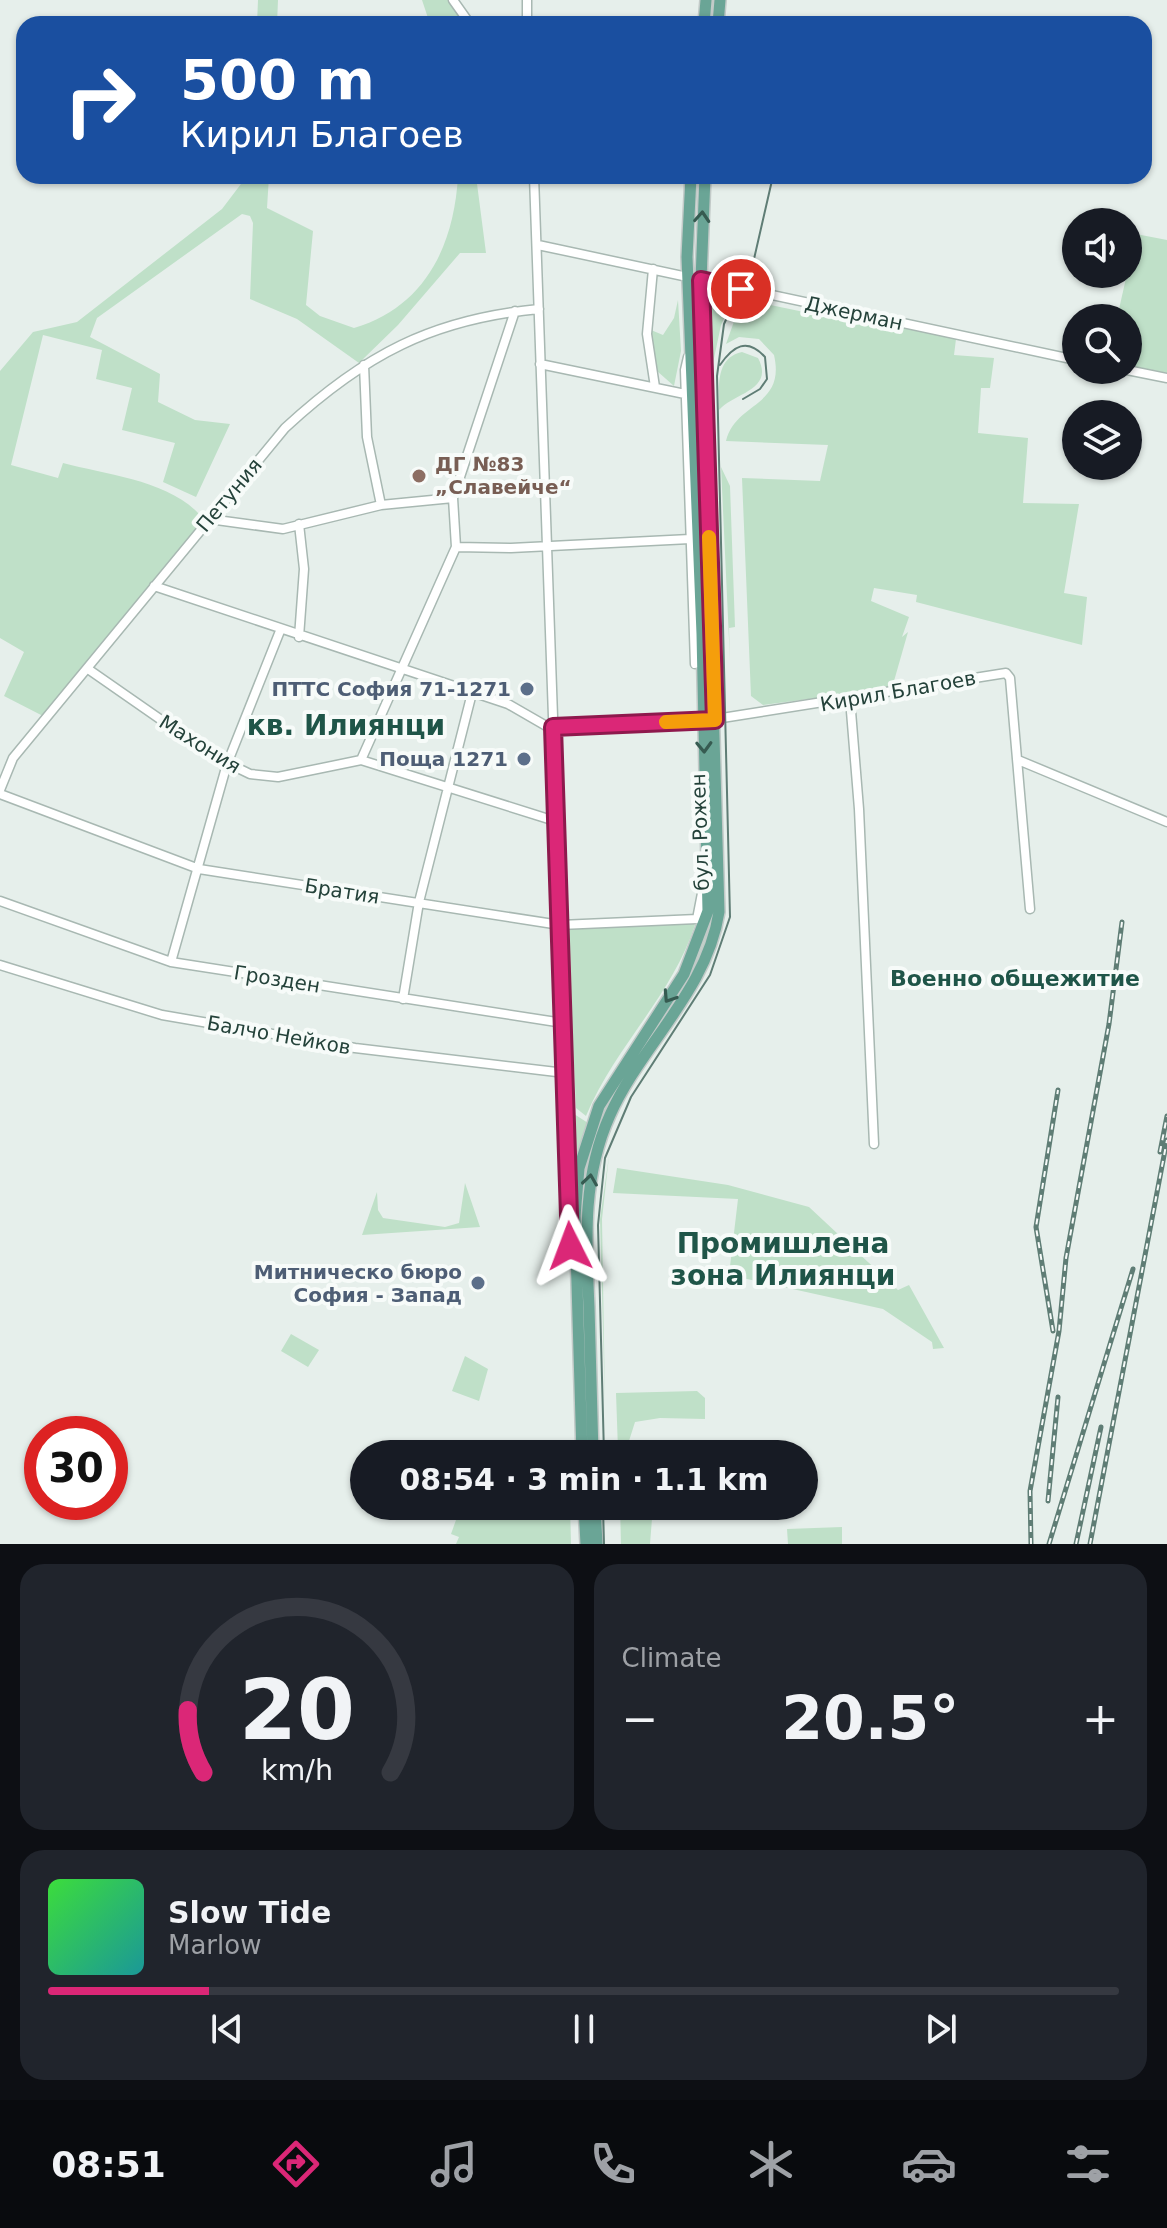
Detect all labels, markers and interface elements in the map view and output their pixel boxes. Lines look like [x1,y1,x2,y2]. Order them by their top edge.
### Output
text: 500 m [180,47,375,112]
icon: right [48,48,152,152]
text: Кирил Благоев [180,114,464,155]
map controls [1062,208,1142,480]
button: sound [1062,208,1142,288]
one-way arrow [693,210,710,223]
pin [707,255,775,323]
icon: arrive [719,267,763,311]
street label: Джерман [803,291,905,335]
button: search [1062,304,1142,384]
button: layers [1062,400,1142,480]
place label: ДГ №83 „Славейче“ [435,452,572,499]
street label: Петуния [191,453,267,537]
marker: ДГ №83 „Славейче“ [410,467,428,485]
street label: Кирил Благоев [818,665,978,717]
place label: ПТТС София 71-1271 [271,677,511,701]
marker: ПТТС София 71-1271 [518,680,536,698]
district label: кв. Илиянци [247,709,445,742]
street label: Махония [155,710,245,778]
one-way arrow [696,741,713,754]
place label: Поща 1271 [379,747,508,771]
marker: Поща 1271 [515,750,533,768]
street label: бул. Рожен [686,773,714,891]
street label: Братия [303,873,381,909]
street label: Грозден [232,960,322,998]
district label: Военно общежитие [890,966,1140,991]
one-way arrow [664,989,679,1003]
street label: Балчо Нейков [205,1011,353,1059]
one-way arrow [581,1173,598,1187]
position arrow [528,1204,612,1288]
district label: Промишлена зона Илиянци [671,1227,895,1292]
place label: Митническо бюро София - Запад [254,1260,462,1307]
marker: Митническо бюро София - Запад [469,1274,487,1292]
speed limit sign: 30 [24,1416,128,1520]
text: 08:54 · 3 min · 1.1 km [399,1462,769,1497]
text: Climate [622,1643,722,1673]
text: 20 [239,1662,355,1759]
text: 20.5° [781,1683,959,1753]
text: − [622,1693,658,1744]
text: + [1082,1693,1119,1744]
text: km/h [261,1753,333,1787]
text: Slow Tide [168,1895,331,1930]
text: Marlow [168,1930,261,1960]
icon: previous [205,2007,249,2051]
icon: pause [562,2007,606,2051]
icon: next [919,2007,963,2051]
icon: directions [268,2136,324,2192]
icon: music [426,2136,482,2192]
icon: phone [585,2136,641,2192]
icon: climate [743,2136,799,2192]
icon: car [901,2136,957,2192]
icon: filters [1060,2136,1116,2192]
text: 08:51 [51,2144,166,2185]

